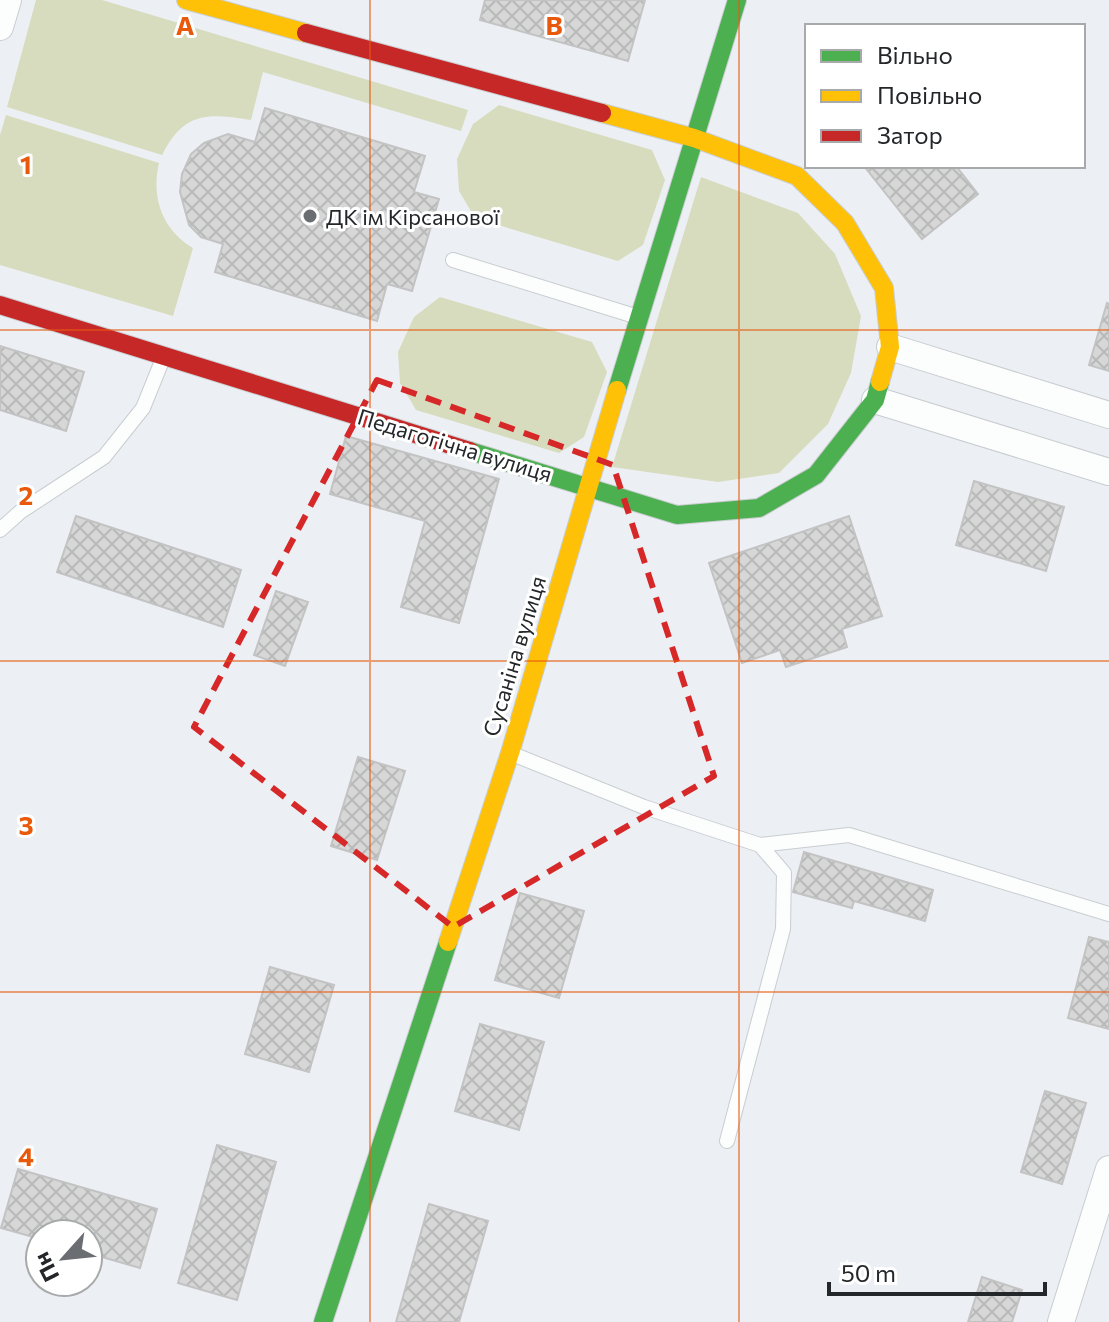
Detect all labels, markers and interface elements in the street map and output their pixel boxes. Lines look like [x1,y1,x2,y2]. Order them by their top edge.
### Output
text: A [176,9,195,40]
text: B [545,9,563,40]
legend [805,24,1085,168]
text: Вільно [877,40,953,69]
text: Повільно [877,80,982,109]
text: Затор [877,120,943,149]
text: 1 [20,148,32,179]
place label: ДК ім Кірсанової [326,203,500,230]
marker: ДК ім Кірсанової [301,207,319,225]
street label: Педагогічна вулиця [354,403,556,487]
text: 2 [19,479,33,510]
street label: Сусаніна вулиця [477,573,551,739]
text: 3 [18,809,34,840]
text: 4 [18,1140,34,1171]
north arrow [24,1218,104,1298]
scale bar [829,1246,1045,1296]
text: Пн [27,1248,64,1286]
text: 50 m [841,1258,896,1287]

